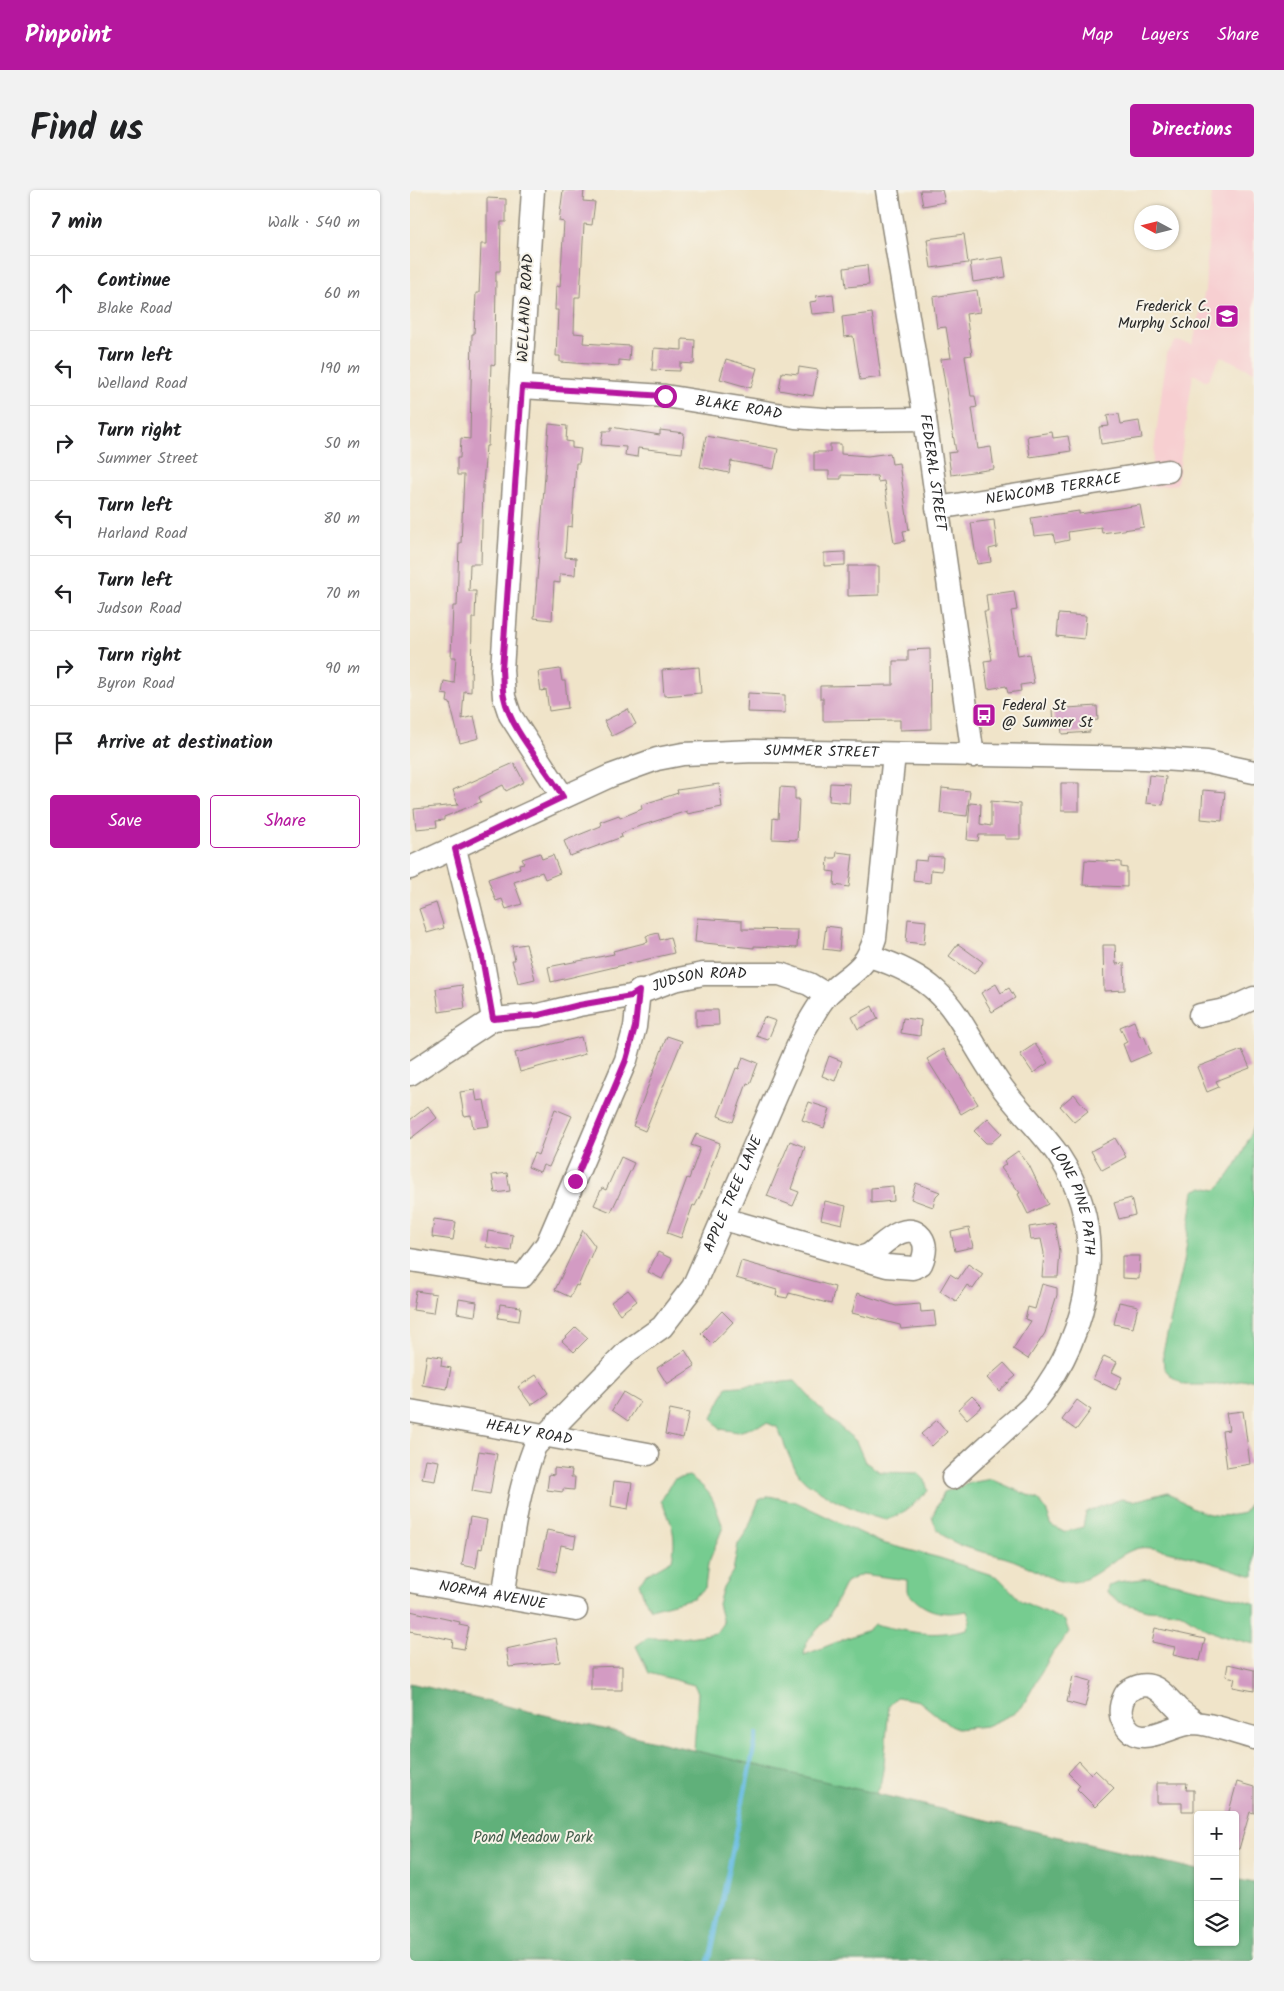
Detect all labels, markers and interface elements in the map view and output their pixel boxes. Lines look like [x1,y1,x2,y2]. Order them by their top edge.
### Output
text: Pinpoint [25,16,112,55]
text: Map [1082,21,1113,50]
text: Layers [1141,21,1189,50]
text: Share [1217,21,1259,50]
text: Find us [30,102,143,158]
button: Directions [1130,104,1254,157]
north arrow [1134,205,1179,250]
text: 7 min [50,206,102,239]
text: Walk · 540 m [267,210,360,235]
street label: WELLAND ROAD [511,253,541,363]
text: Continue [97,266,170,296]
icon: ahead [50,279,78,307]
text: 60 m [324,281,360,306]
place label: Frederick C. Murphy School [1118,295,1210,336]
text: Blake Road [97,296,172,321]
school or university icon: Frederick C. Murphy School [1214,303,1240,329]
text: Turn left [97,341,172,371]
icon: left [50,354,78,382]
text: 190 m [320,356,360,381]
text: Welland Road [97,371,187,396]
route start [654,385,677,408]
street label: BLAKE ROAD [694,389,784,427]
street label: FEDERAL STREET [912,412,953,534]
text: Turn right [97,416,182,446]
icon: right [50,429,78,457]
text: 50 m [324,431,360,456]
text: Summer Street [97,446,198,471]
street label: NEWCOMB TERRACE [984,466,1125,512]
text: Turn left [97,491,172,521]
icon: left [50,504,78,532]
text: 80 m [323,506,360,531]
text: Harland Road [97,521,187,546]
text: Turn left [97,566,172,596]
icon: left [50,579,78,607]
text: 70 m [325,581,360,606]
text: Judson Road [97,596,181,621]
text: Turn right [97,641,182,671]
icon: right [50,654,78,682]
text: 90 m [325,656,360,681]
text: Byron Road [97,671,174,696]
place label: Federal St @ Summer St [1002,694,1093,735]
bus stop icon: Federal St @ Summer St [971,702,997,728]
text: Arrive at destination [97,728,273,758]
icon: arrive [50,729,78,757]
street label: SUMMER STREET [764,739,881,765]
button: Save [50,795,200,848]
button: Share [210,795,360,848]
street label: JUDSON ROAD [649,962,747,999]
street label: APPLE TREE LANE [697,1131,770,1256]
street label: LONE PINE PATH [1043,1140,1101,1256]
route end [564,1170,587,1193]
street label: HEALY ROAD [484,1413,575,1452]
street label: NORMA AVENUE [437,1574,550,1617]
map controls [1194,1811,1239,1946]
button: + [1194,1811,1239,1856]
park label: Pond Meadow Park [473,1826,594,1850]
button: − [1194,1856,1239,1901]
button: layers [1194,1901,1239,1946]

